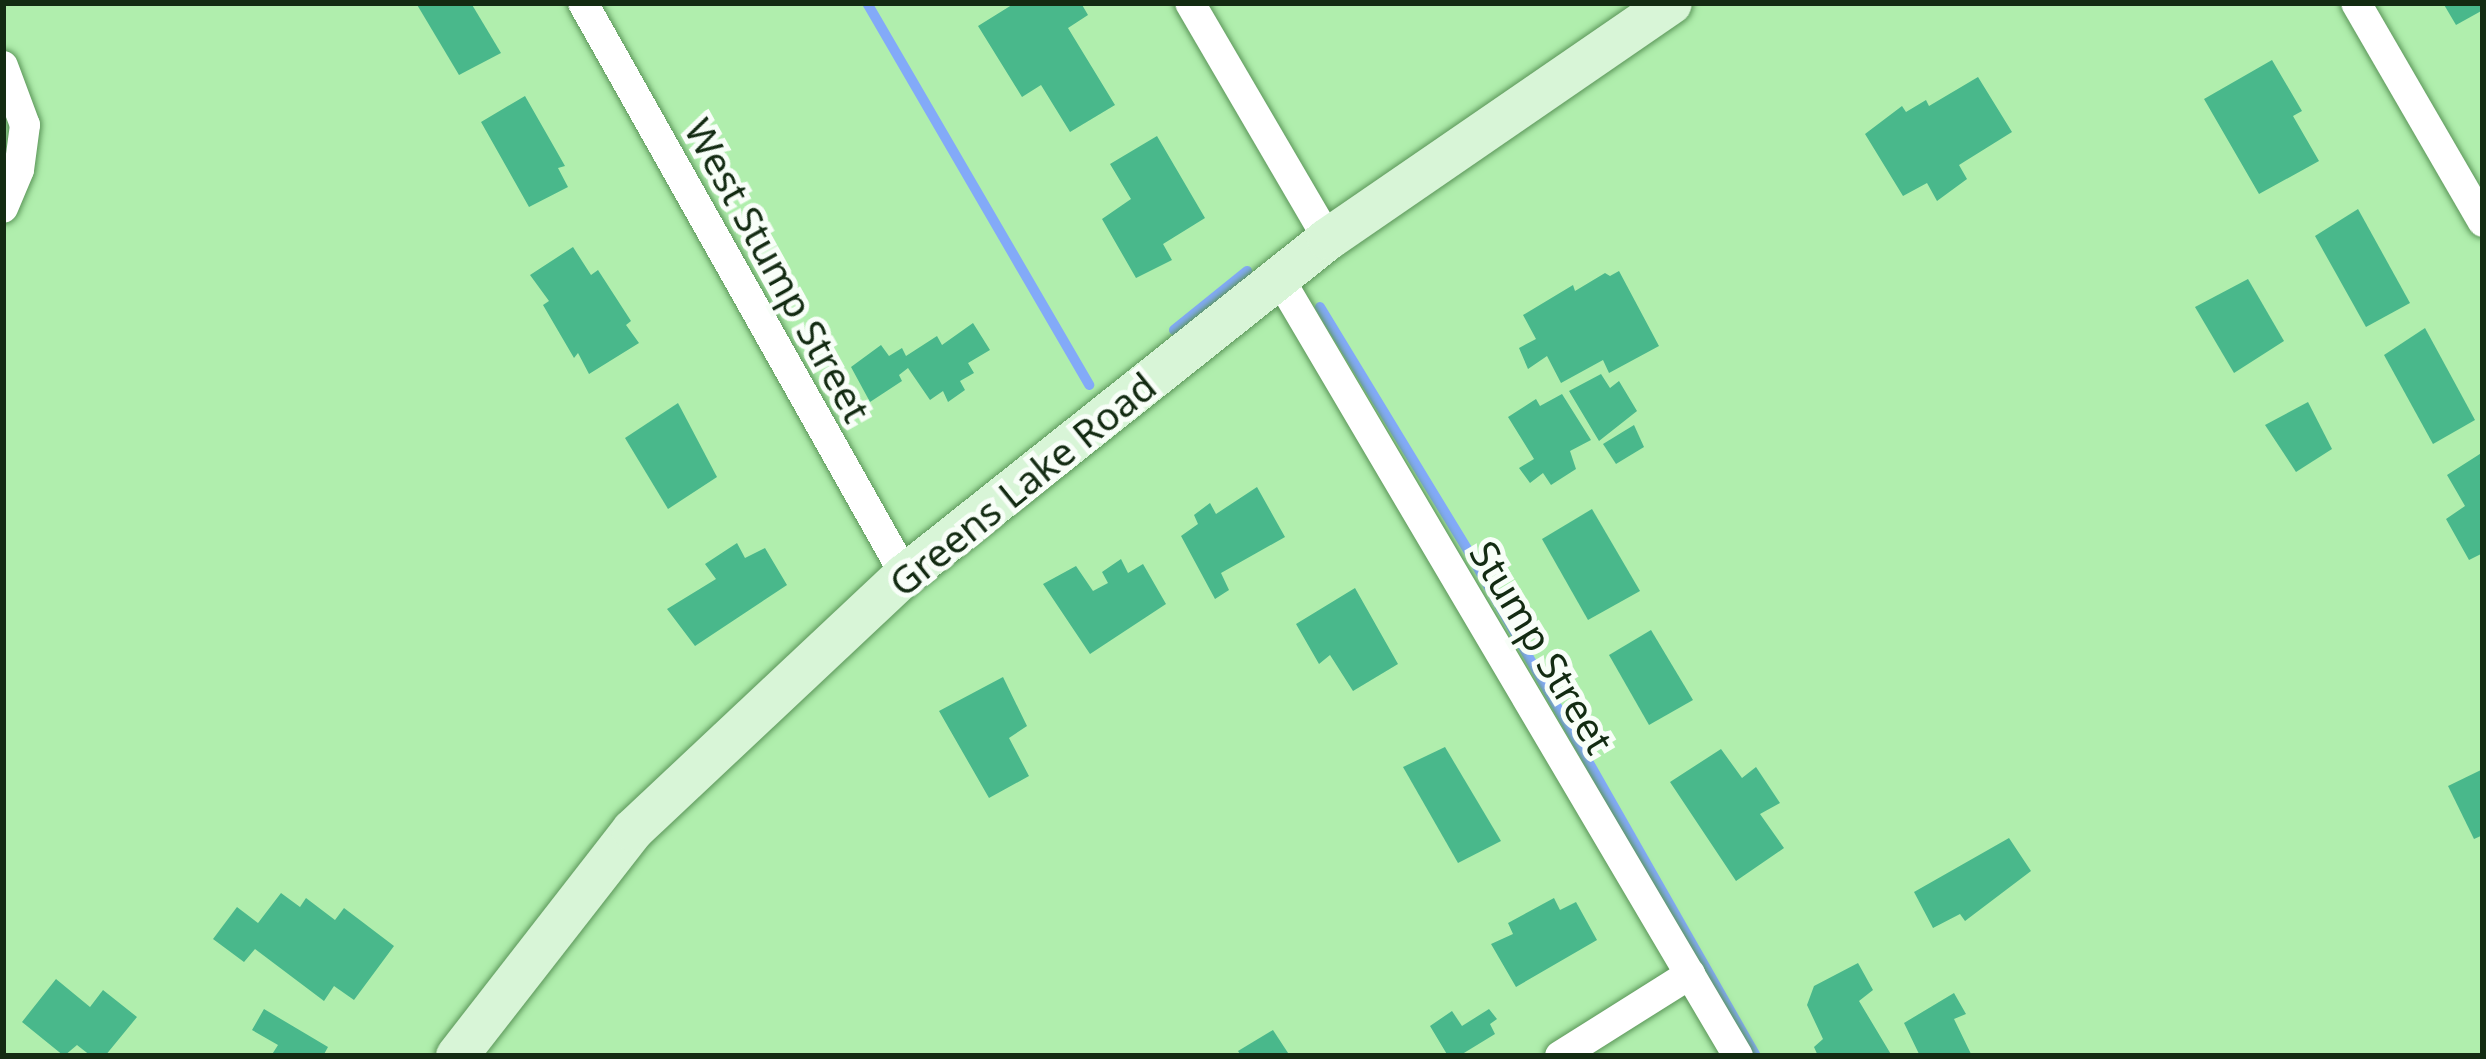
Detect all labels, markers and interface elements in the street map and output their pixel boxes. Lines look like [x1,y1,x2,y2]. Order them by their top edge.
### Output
street label: West Stump Street [675,110,881,430]
street label: Greens Lake Road [879,362,1165,606]
street label: Stump Street [1460,532,1624,762]

